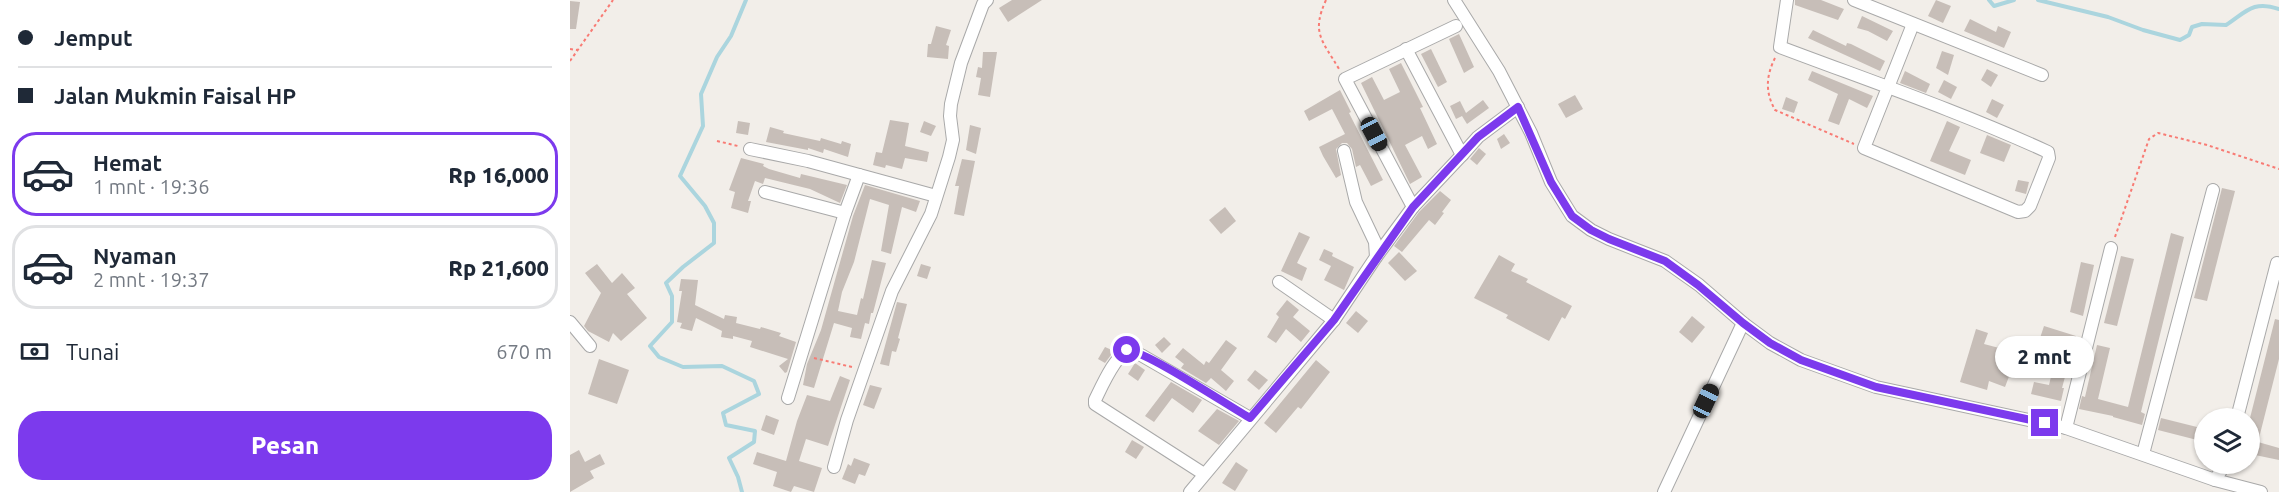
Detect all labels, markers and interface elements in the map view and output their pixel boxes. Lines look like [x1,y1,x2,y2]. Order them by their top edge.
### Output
text: Jemput [54,25,133,50]
text: Jalan Mukmin Faisal HP [54,83,296,108]
car [1358,114,1390,154]
icon: car [21,147,75,201]
text: Hemat [93,150,162,175]
text: Rp 16,000 [448,162,549,187]
text: 1 mnt · 19:36 [93,175,210,198]
icon: car [21,240,75,294]
text: Nyaman [93,243,177,268]
text: Rp 21,600 [448,255,549,280]
text: 2 mnt · 19:37 [93,268,210,291]
icon: cash [18,335,51,368]
route start [1113,336,1140,363]
callout: 2 mnt [1996,336,2094,378]
text: Tunai [66,339,119,364]
text: 670 m [496,340,552,363]
text: 2 mnt [2018,345,2071,368]
car [1690,381,1722,421]
map controls [2194,408,2260,474]
button: layers [2194,408,2260,474]
route end [2031,409,2058,436]
button: Pesan [18,411,552,480]

